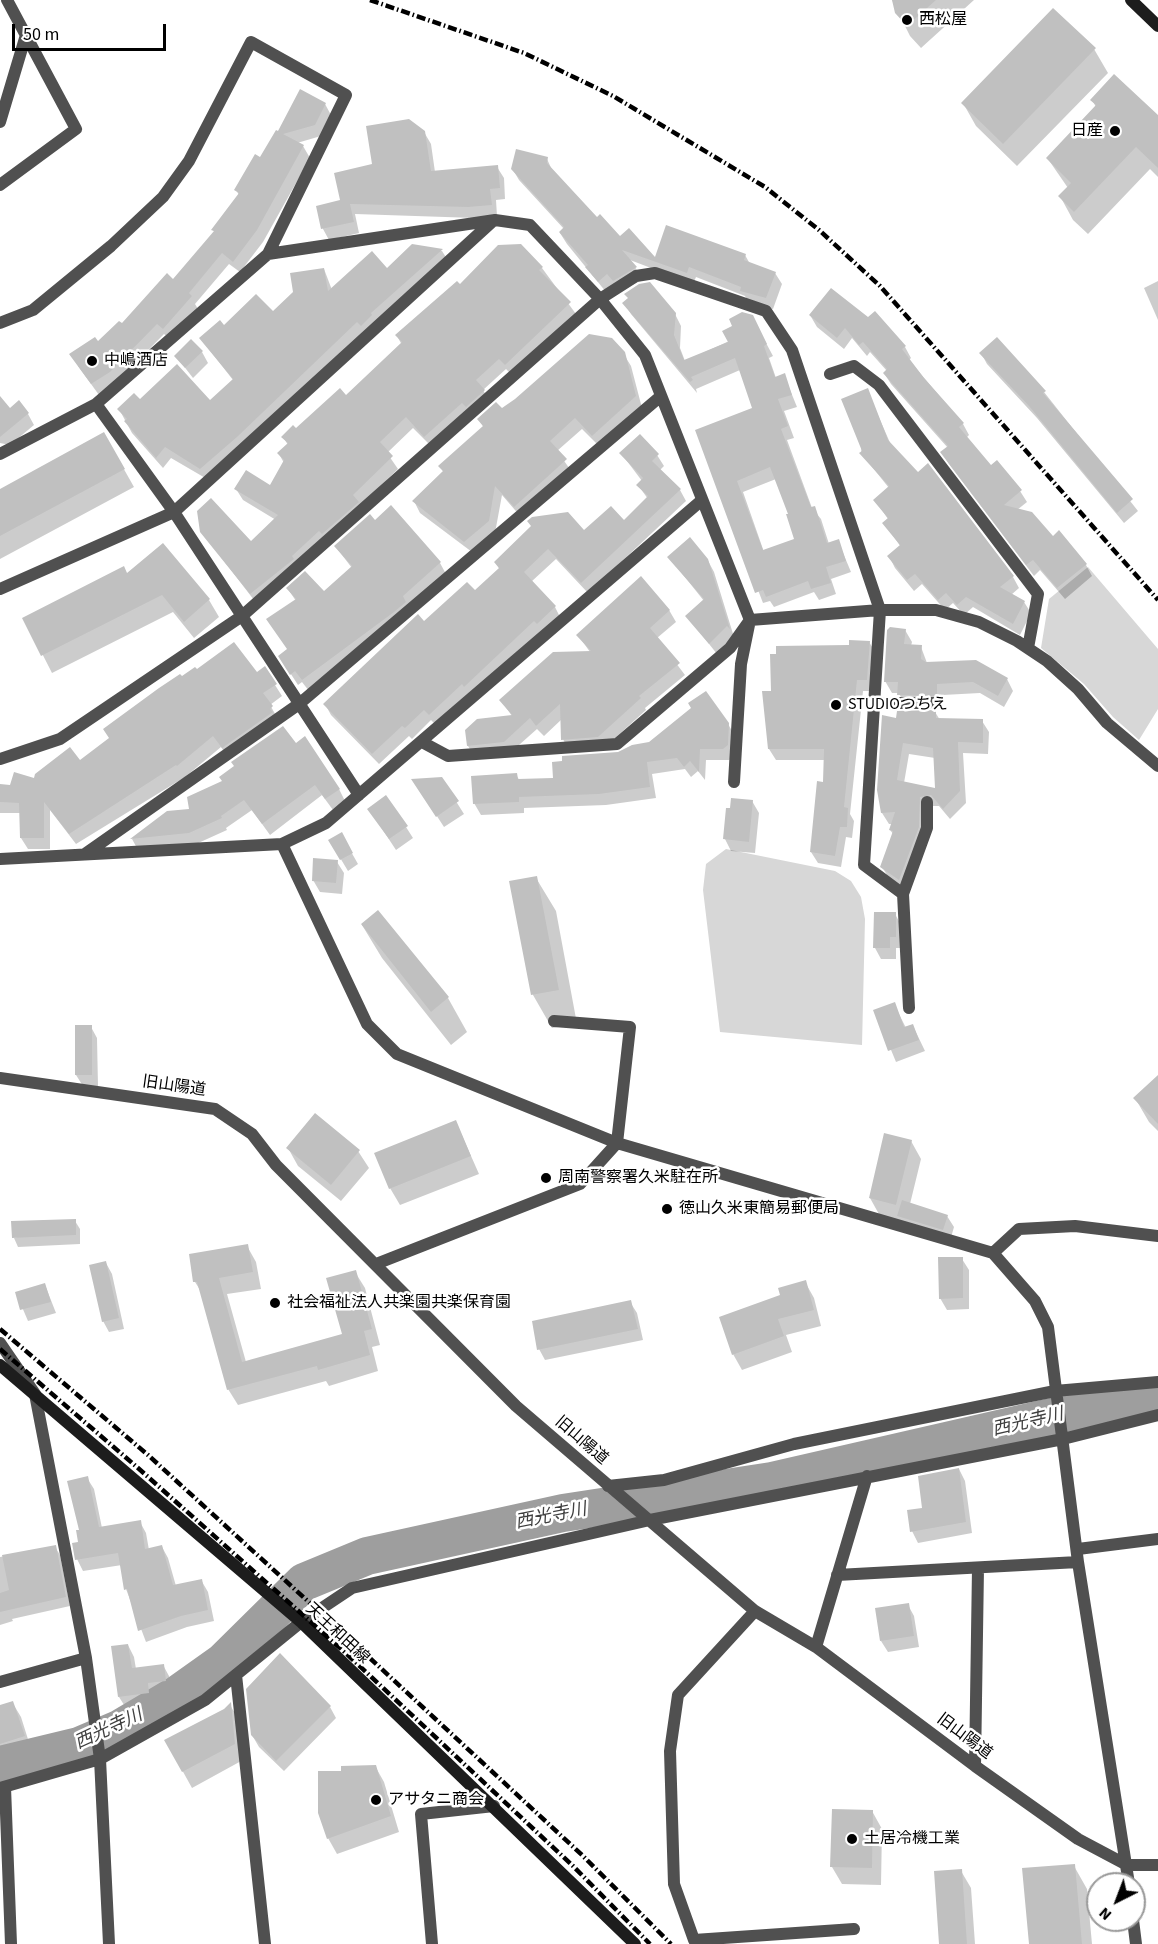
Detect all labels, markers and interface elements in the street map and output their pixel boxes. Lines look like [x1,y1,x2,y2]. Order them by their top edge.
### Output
place label: 西松屋 [919,10,967,30]
scale bar [15,12,170,50]
marker: 西松屋 [900,13,914,27]
text: 50 m [23,22,59,47]
place label: 日産 [1071,121,1103,141]
marker: 日産 [1108,124,1122,138]
place label: 中嶋酒店 [104,351,168,371]
marker: 中嶋酒店 [85,354,99,368]
place label: STUDIOつちえ [848,695,948,715]
marker: STUDIOつちえ [829,698,843,712]
street label: 旧山陽道 [141,1073,207,1101]
place label: 周南警察署久米駐在所 [558,1168,718,1188]
marker: 周南警察署久米駐在所 [539,1171,553,1185]
place label: 徳山久米東簡易郵便局 [679,1199,839,1219]
marker: 徳山久米東簡易郵便局 [660,1202,674,1216]
place label: 社会福祉法人共楽園共楽保育園 [287,1293,511,1313]
marker: 社会福祉法人共楽園共楽保育園 [268,1296,282,1310]
water label: 西光寺川 [990,1404,1066,1442]
street label: 旧山陽道 [551,1413,611,1469]
water label: 西光寺川 [514,1500,588,1534]
street label: 天王和田線 [301,1600,373,1668]
water label: 西光寺川 [72,1705,146,1755]
street label: 旧山陽道 [933,1710,995,1764]
place label: アサタニ商会 [388,1790,484,1810]
marker: アサタニ商会 [369,1793,383,1807]
place label: 土居冷機工業 [864,1829,960,1849]
marker: 土居冷機工業 [845,1832,859,1846]
north arrow [1086,1872,1146,1932]
text: N [1094,1902,1117,1926]

